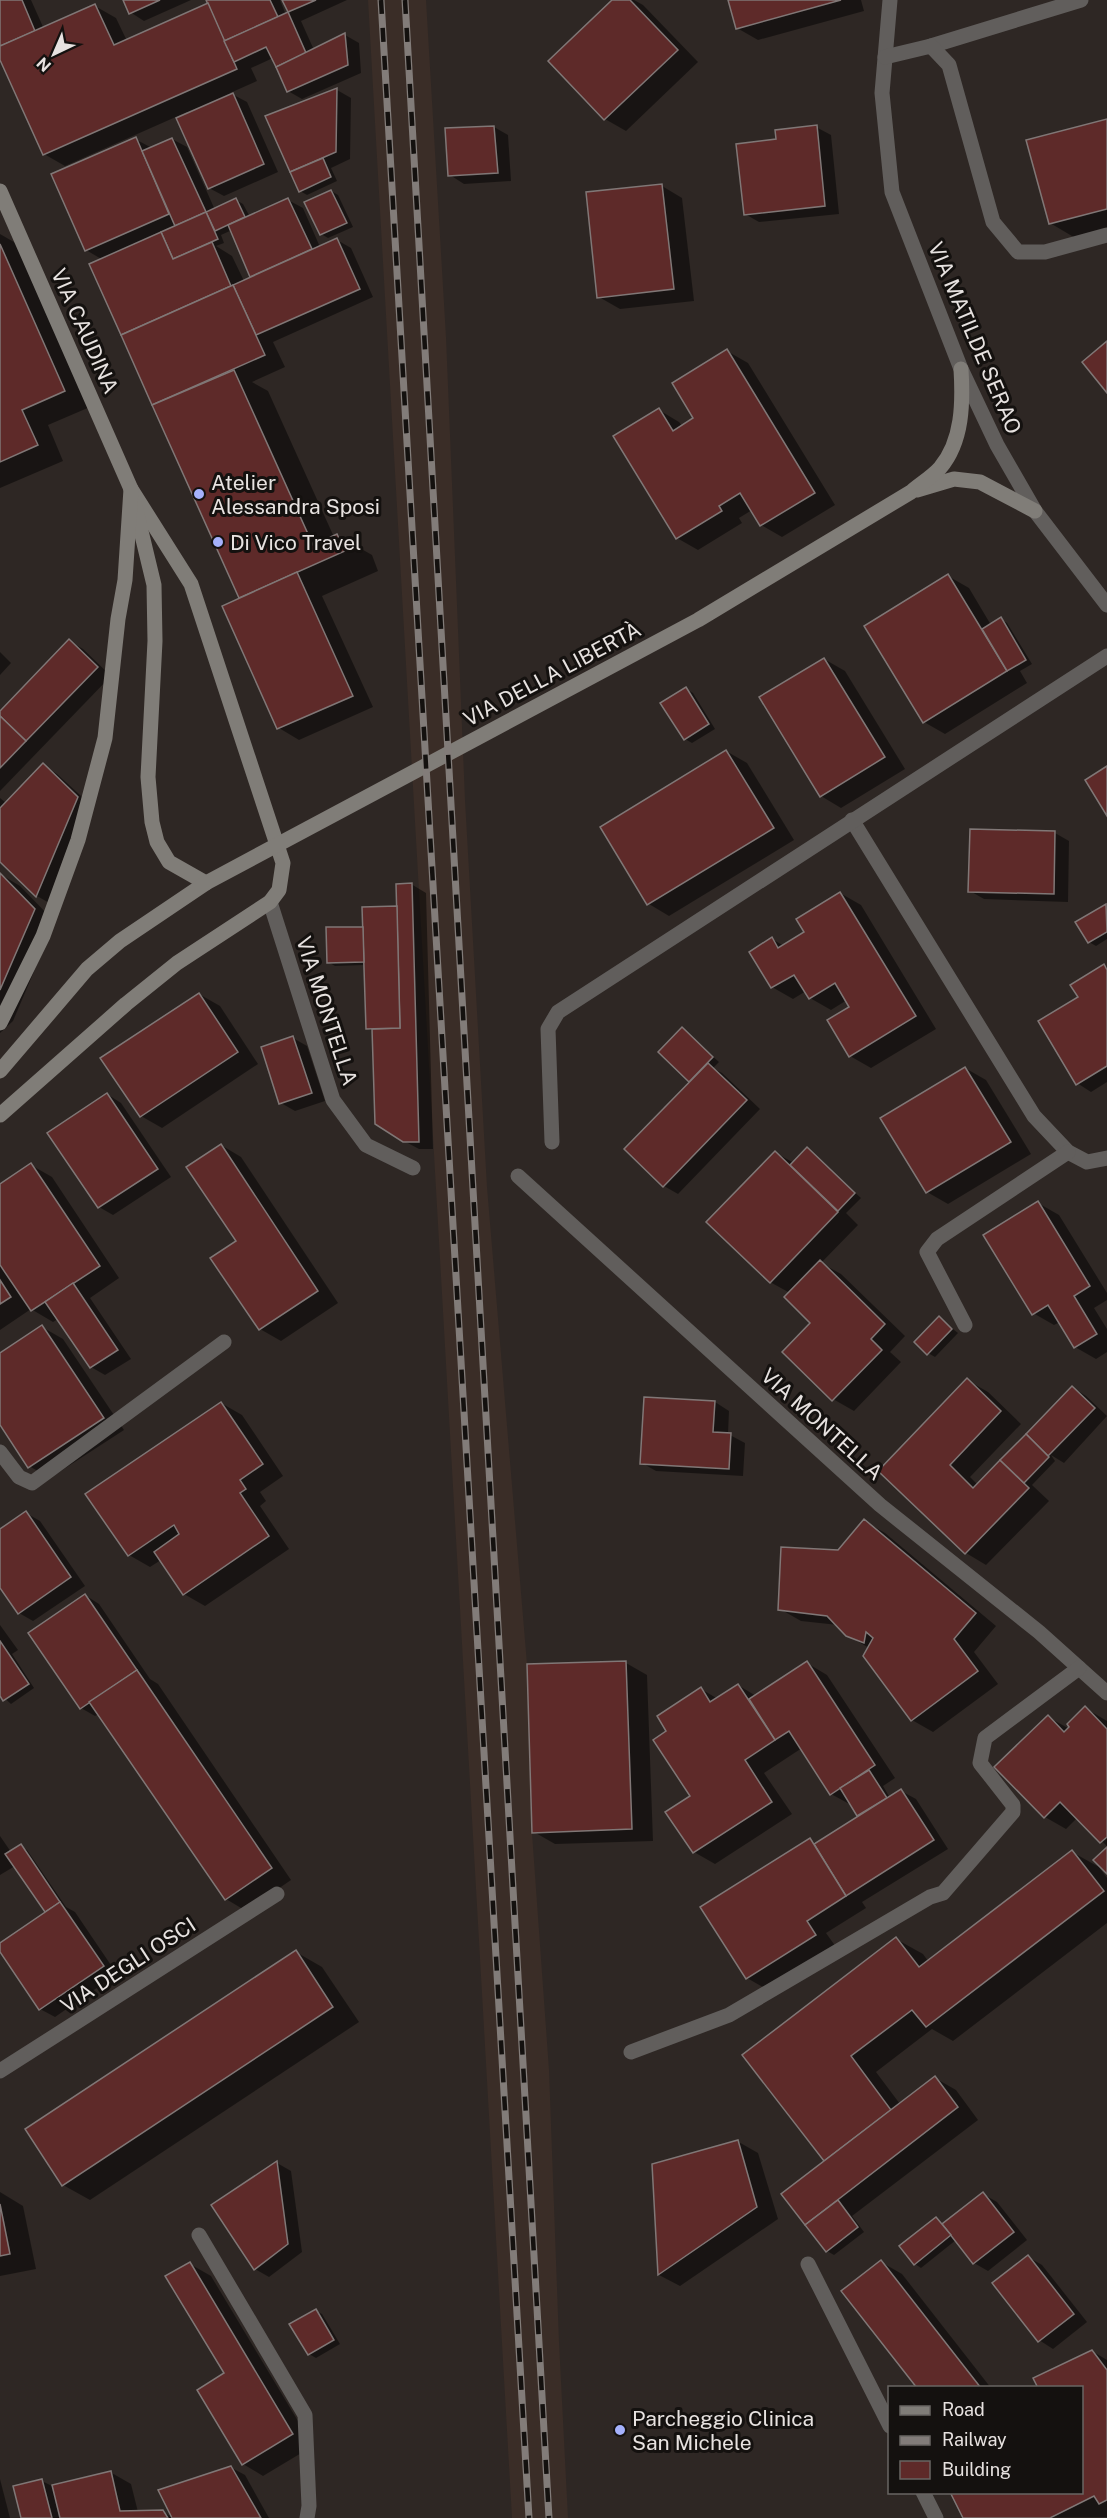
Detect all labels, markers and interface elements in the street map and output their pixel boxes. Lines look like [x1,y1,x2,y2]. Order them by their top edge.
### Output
north arrow [24,24,84,84]
text: N [33,53,55,76]
street label: VIA MATILDE SERAO [923,238,1027,438]
street label: VIA CAUDINA [46,265,124,398]
place label: Atelier Alessandra Sposi [211,470,380,519]
marker: Atelier Alessandra Sposi [192,487,206,501]
place label: Di Vico Travel [230,530,361,555]
marker: Di Vico Travel [211,535,225,549]
street label: VIA DELLA LIBERTÀ [459,617,645,731]
street label: VIA MONTELLA [291,933,363,1089]
street label: VIA MONTELLA [756,1363,888,1485]
street label: VIA DEGLI OSCI [56,1912,200,2018]
legend [888,2386,1083,2494]
text: Road [942,2399,985,2420]
place label: Parcheggio Clinica San Michele [632,2406,814,2455]
marker: Parcheggio Clinica San Michele [613,2423,627,2437]
text: Railway [942,2429,1007,2450]
text: Building [942,2459,1011,2480]

